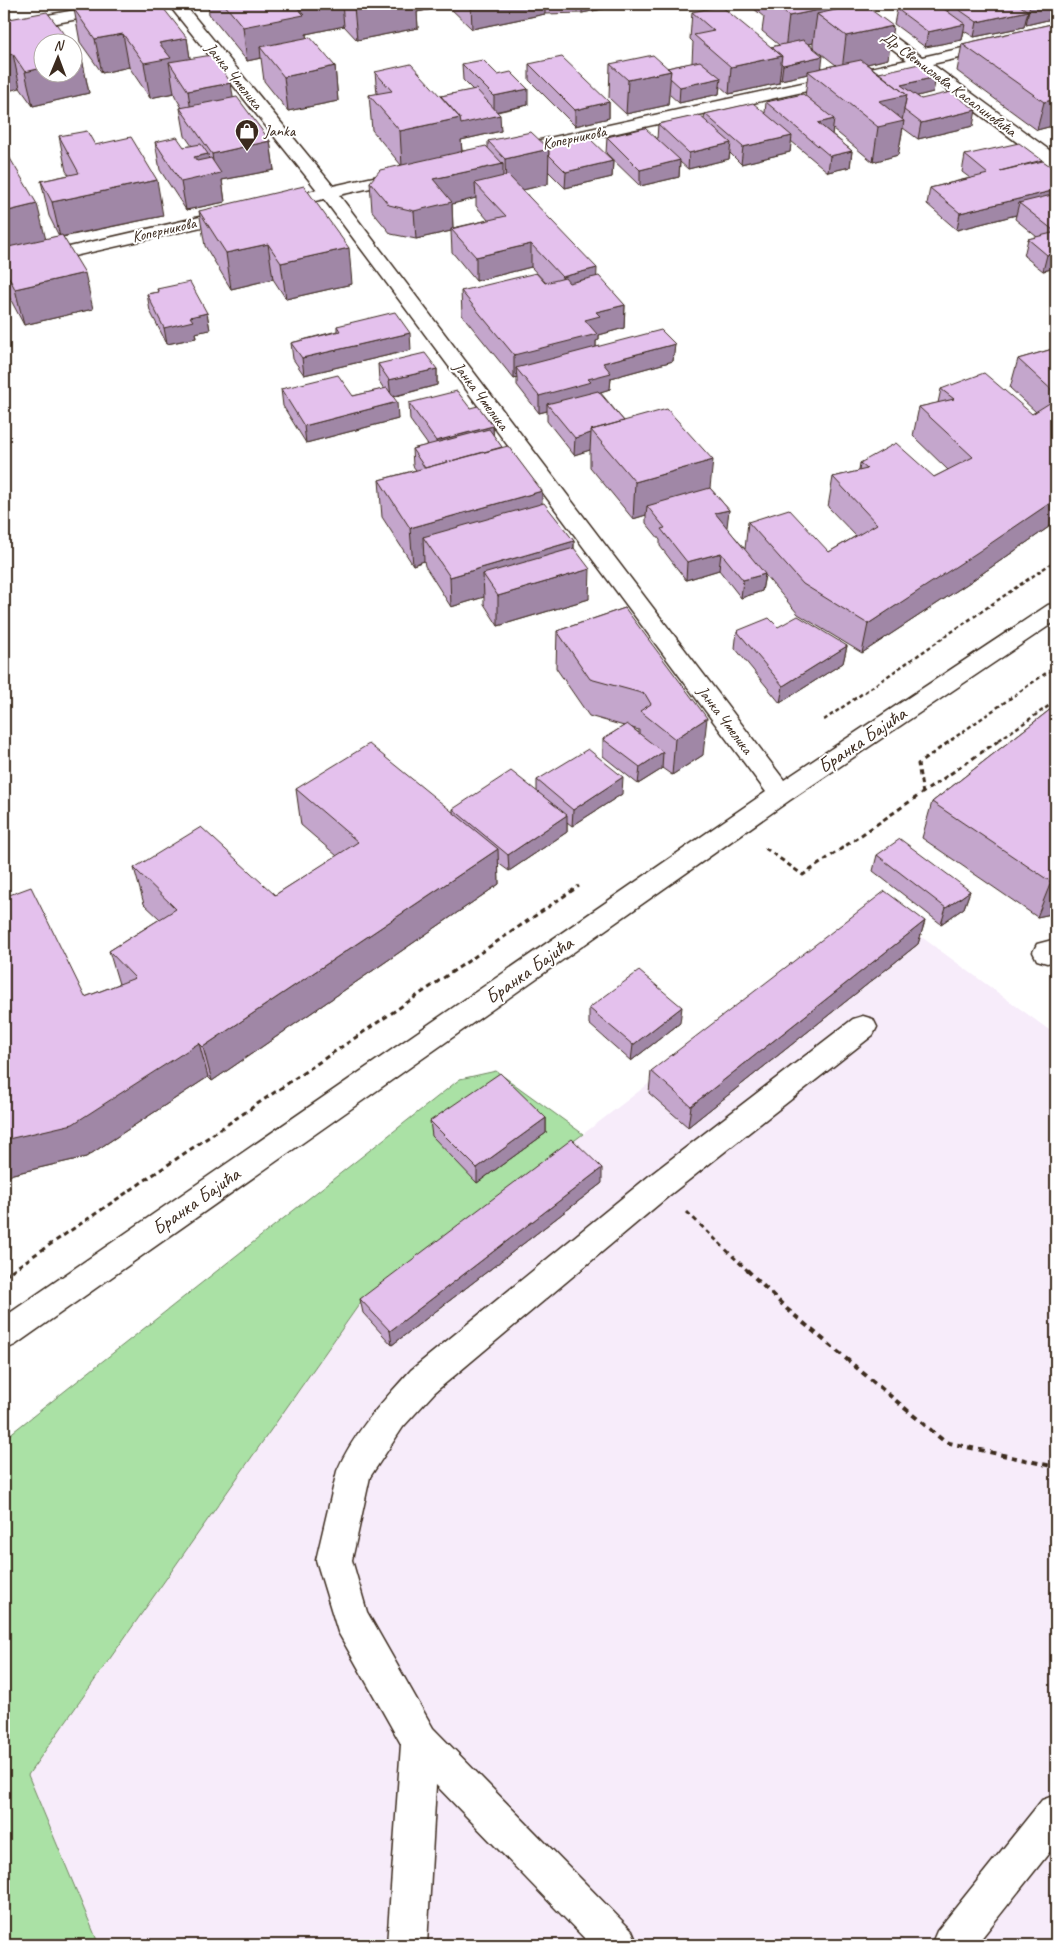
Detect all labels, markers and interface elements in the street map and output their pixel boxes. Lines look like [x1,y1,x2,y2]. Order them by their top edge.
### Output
street label: Др Светислава Касапиновића [878,27,1021,142]
north arrow [32,32,82,82]
text: N [54,37,65,54]
street label: Јанка Чмелика [200,38,268,115]
shop icon: Janka [234,118,260,152]
place label: Janka [263,121,297,141]
street label: Коперникова [540,121,609,155]
street label: Коперникова [130,213,199,247]
street label: Јанка Чмелика [448,357,514,435]
street label: Јанка Чмелика [692,681,758,759]
street label: Бранка Бајића [813,701,912,779]
street label: Бранка Бајића [480,930,579,1009]
street label: Бранка Бајића [147,1161,246,1240]

